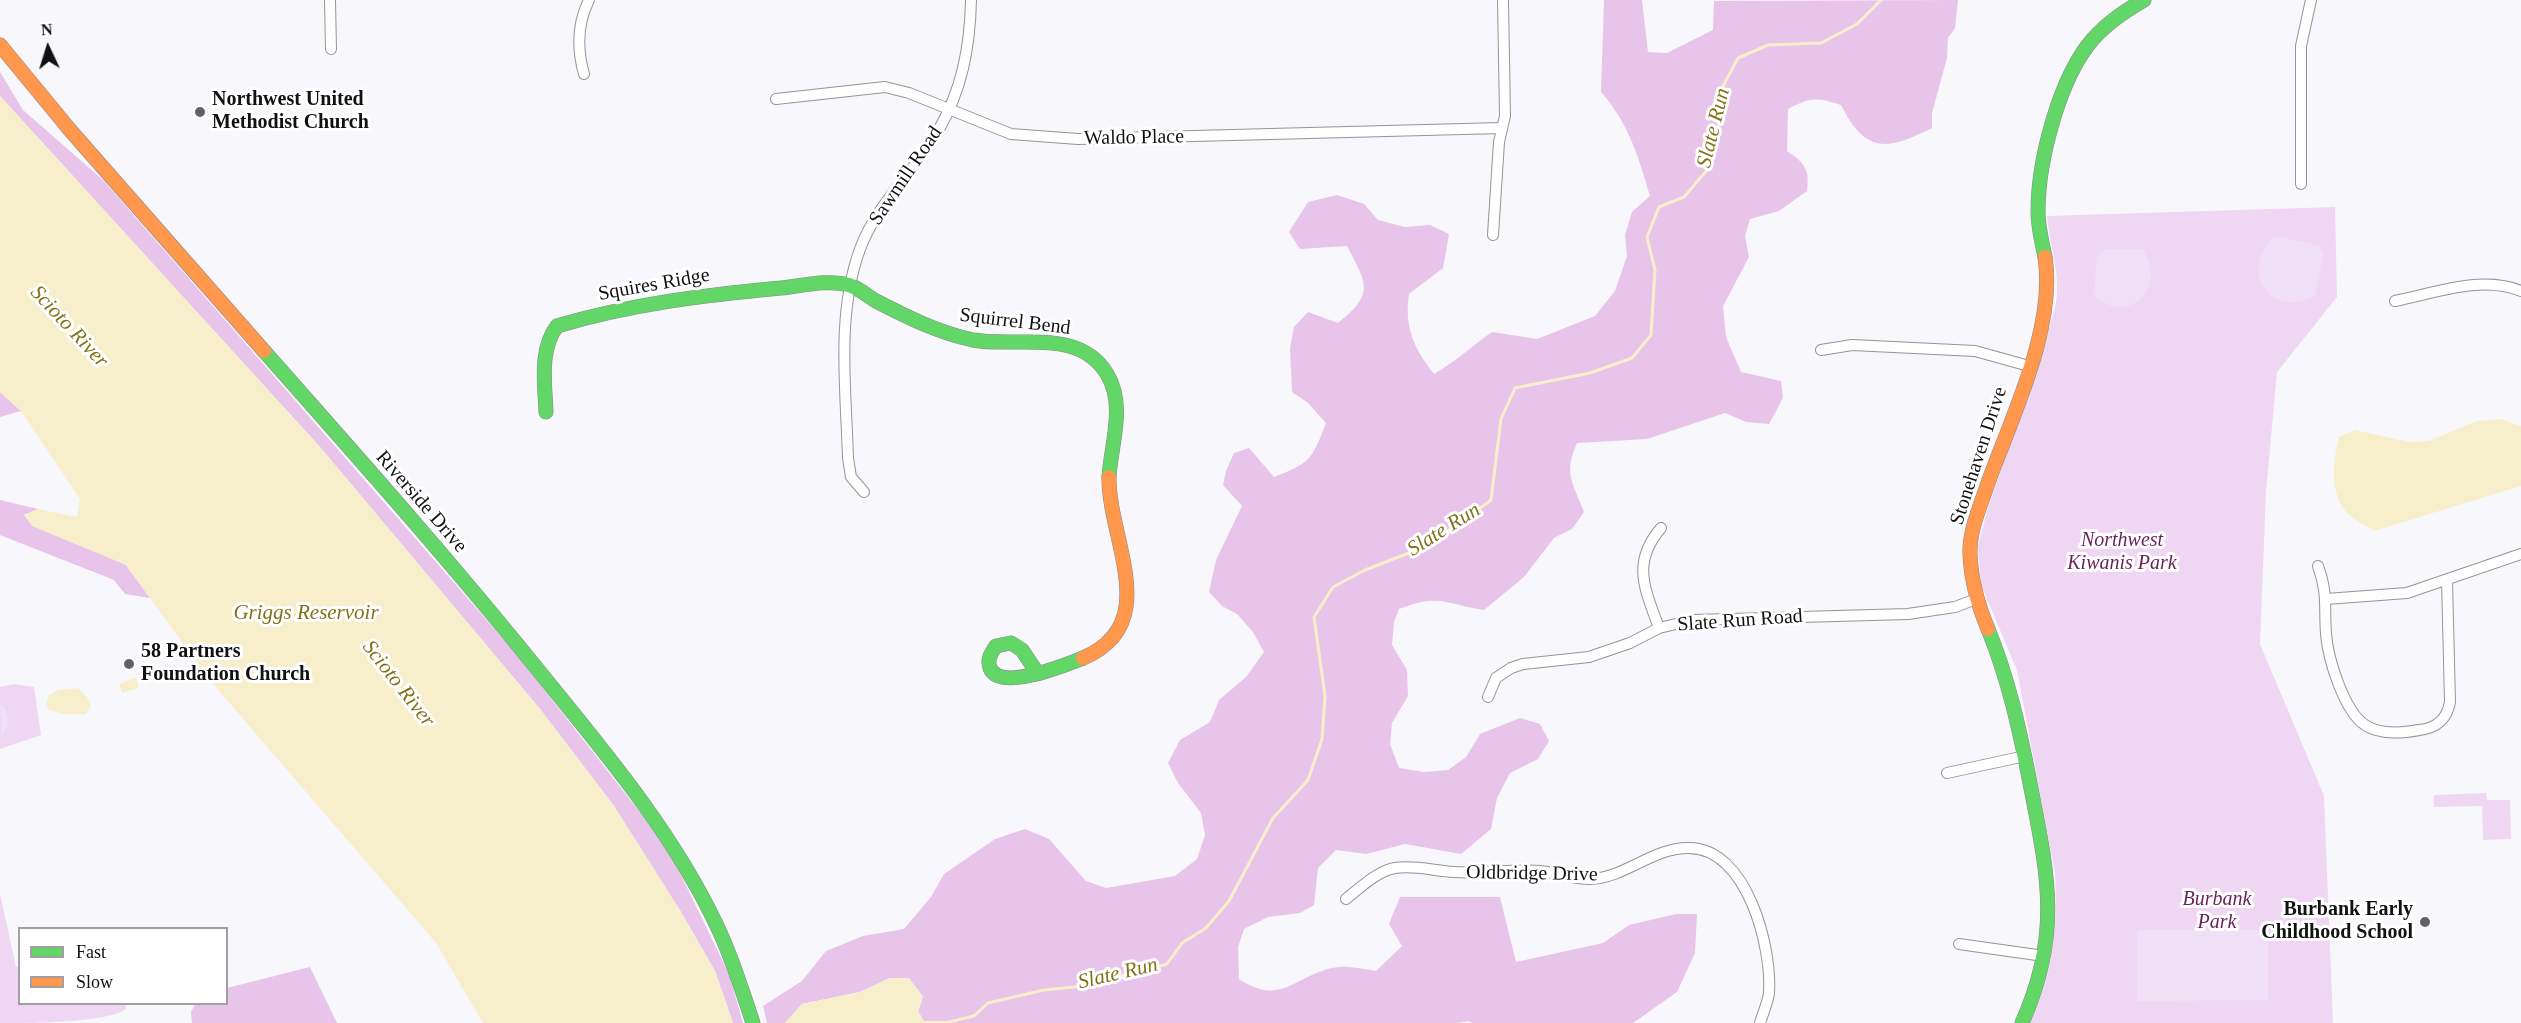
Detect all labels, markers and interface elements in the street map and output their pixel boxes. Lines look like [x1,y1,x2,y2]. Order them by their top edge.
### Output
north arrow [18,18,78,78]
text: N [40,21,53,38]
water label: Slate Run [1692,86,1736,170]
place label: Northwest United Methodist Church [212,88,369,135]
marker: Northwest United Methodist Church [193,105,207,119]
street label: Sawmill Road [864,122,948,230]
street label: Waldo Place [1084,125,1184,151]
street label: Squires Ridge [596,263,712,307]
water label: Scioto River [25,281,113,373]
street label: Squirrel Bend [958,303,1072,341]
street label: Stonehaven Drive [1945,384,2013,528]
street label: Riverside Drive [370,446,472,558]
water label: Slate Run [1403,498,1485,562]
park label: Northwest Kiwanis Park [2067,529,2177,576]
water label: Griggs Reservoir [233,600,379,626]
street label: Slate Run Road [1677,605,1803,637]
water label: Scioto River [356,636,440,732]
place label: 58 Partners Foundation Church [141,640,310,687]
marker: 58 Partners Foundation Church [122,657,136,671]
street label: Oldbridge Drive [1466,861,1598,887]
park label: Burbank Park [2183,888,2251,935]
place label: Burbank Early Childhood School [2261,898,2413,945]
marker: Burbank Early Childhood School [2418,915,2432,929]
legend [18,927,228,1005]
text: Fast [76,942,106,962]
water label: Slate Run [1076,953,1160,995]
text: Slow [76,972,113,992]

